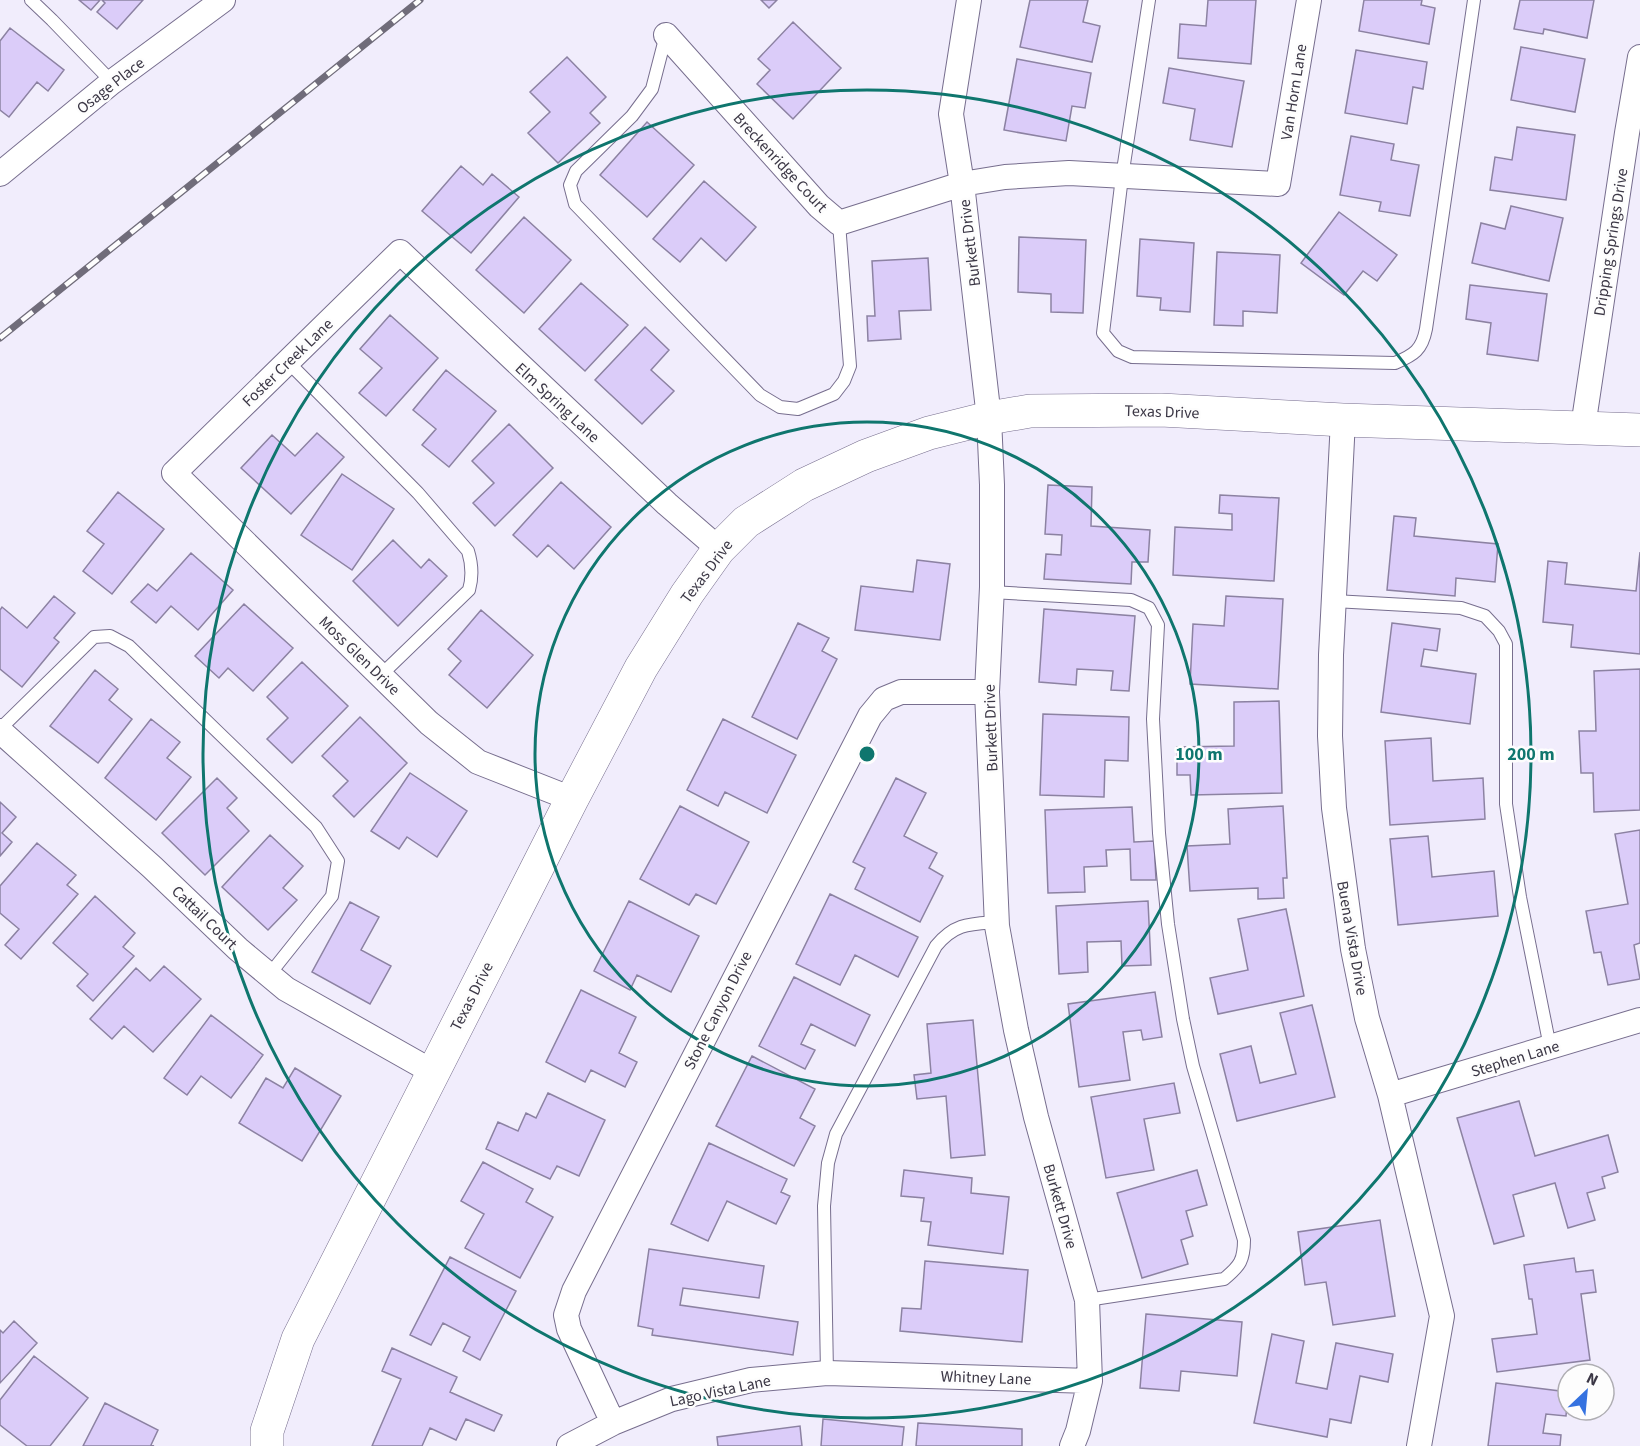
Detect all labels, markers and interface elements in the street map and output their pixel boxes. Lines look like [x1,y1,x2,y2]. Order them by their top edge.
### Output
street label: Van Horn Lane [1276,42,1312,142]
street label: Osage Place [72,52,149,119]
street label: Breckenridge Court [728,108,833,218]
street label: Dripping Springs Drive [1588,167,1634,318]
street label: Burkett Drive [954,198,986,288]
street label: Foster Creek Lane [237,314,338,412]
street label: Elm Spring Lane [510,358,605,448]
street label: Texas Drive [1124,400,1200,424]
street label: Texas Drive [675,535,738,608]
street label: Moss Glen Drive [314,611,405,700]
street label: Burkett Drive [978,684,1004,772]
text: 100 m [1175,742,1223,767]
text: 200 m [1507,742,1555,767]
centre of rings [857,744,877,764]
street label: Buena Vista Drive [1331,879,1373,997]
street label: Cattail Court [166,881,243,955]
street label: Stone Canyon Drive [678,947,757,1074]
street label: Texas Drive [445,958,499,1035]
street label: Stephen Lane [1468,1035,1562,1083]
street label: Burkett Drive [1037,1161,1083,1251]
north arrow [1556,1362,1616,1422]
street label: Whitney Lane [940,1365,1032,1391]
text: N [1583,1367,1602,1392]
street label: Lago Vista Lane [668,1370,773,1412]

